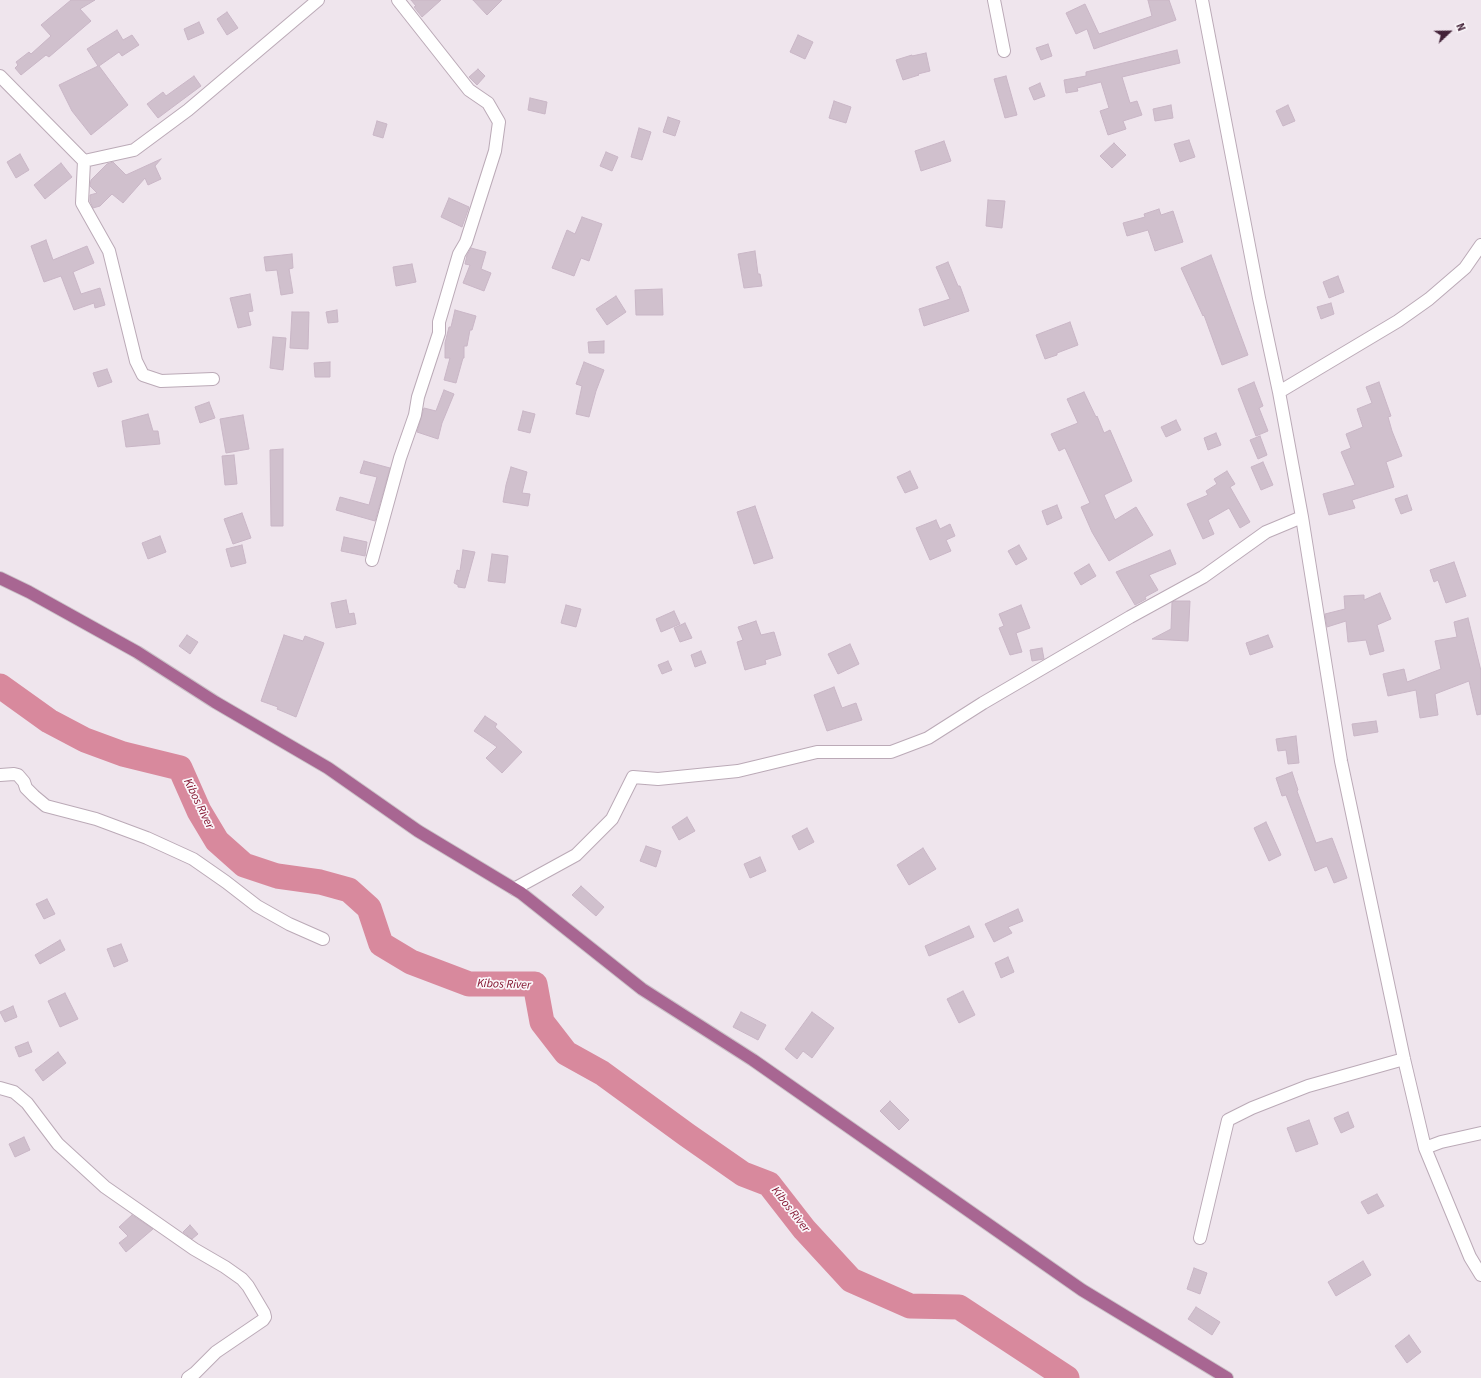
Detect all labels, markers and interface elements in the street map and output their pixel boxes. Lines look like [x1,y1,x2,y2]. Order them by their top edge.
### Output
north arrow [1429,12,1469,52]
text: N [1452,21,1469,34]
water label: Kibos River [180,777,216,831]
water label: Kibos River [477,977,531,993]
water label: Kibos River [768,1184,812,1236]

